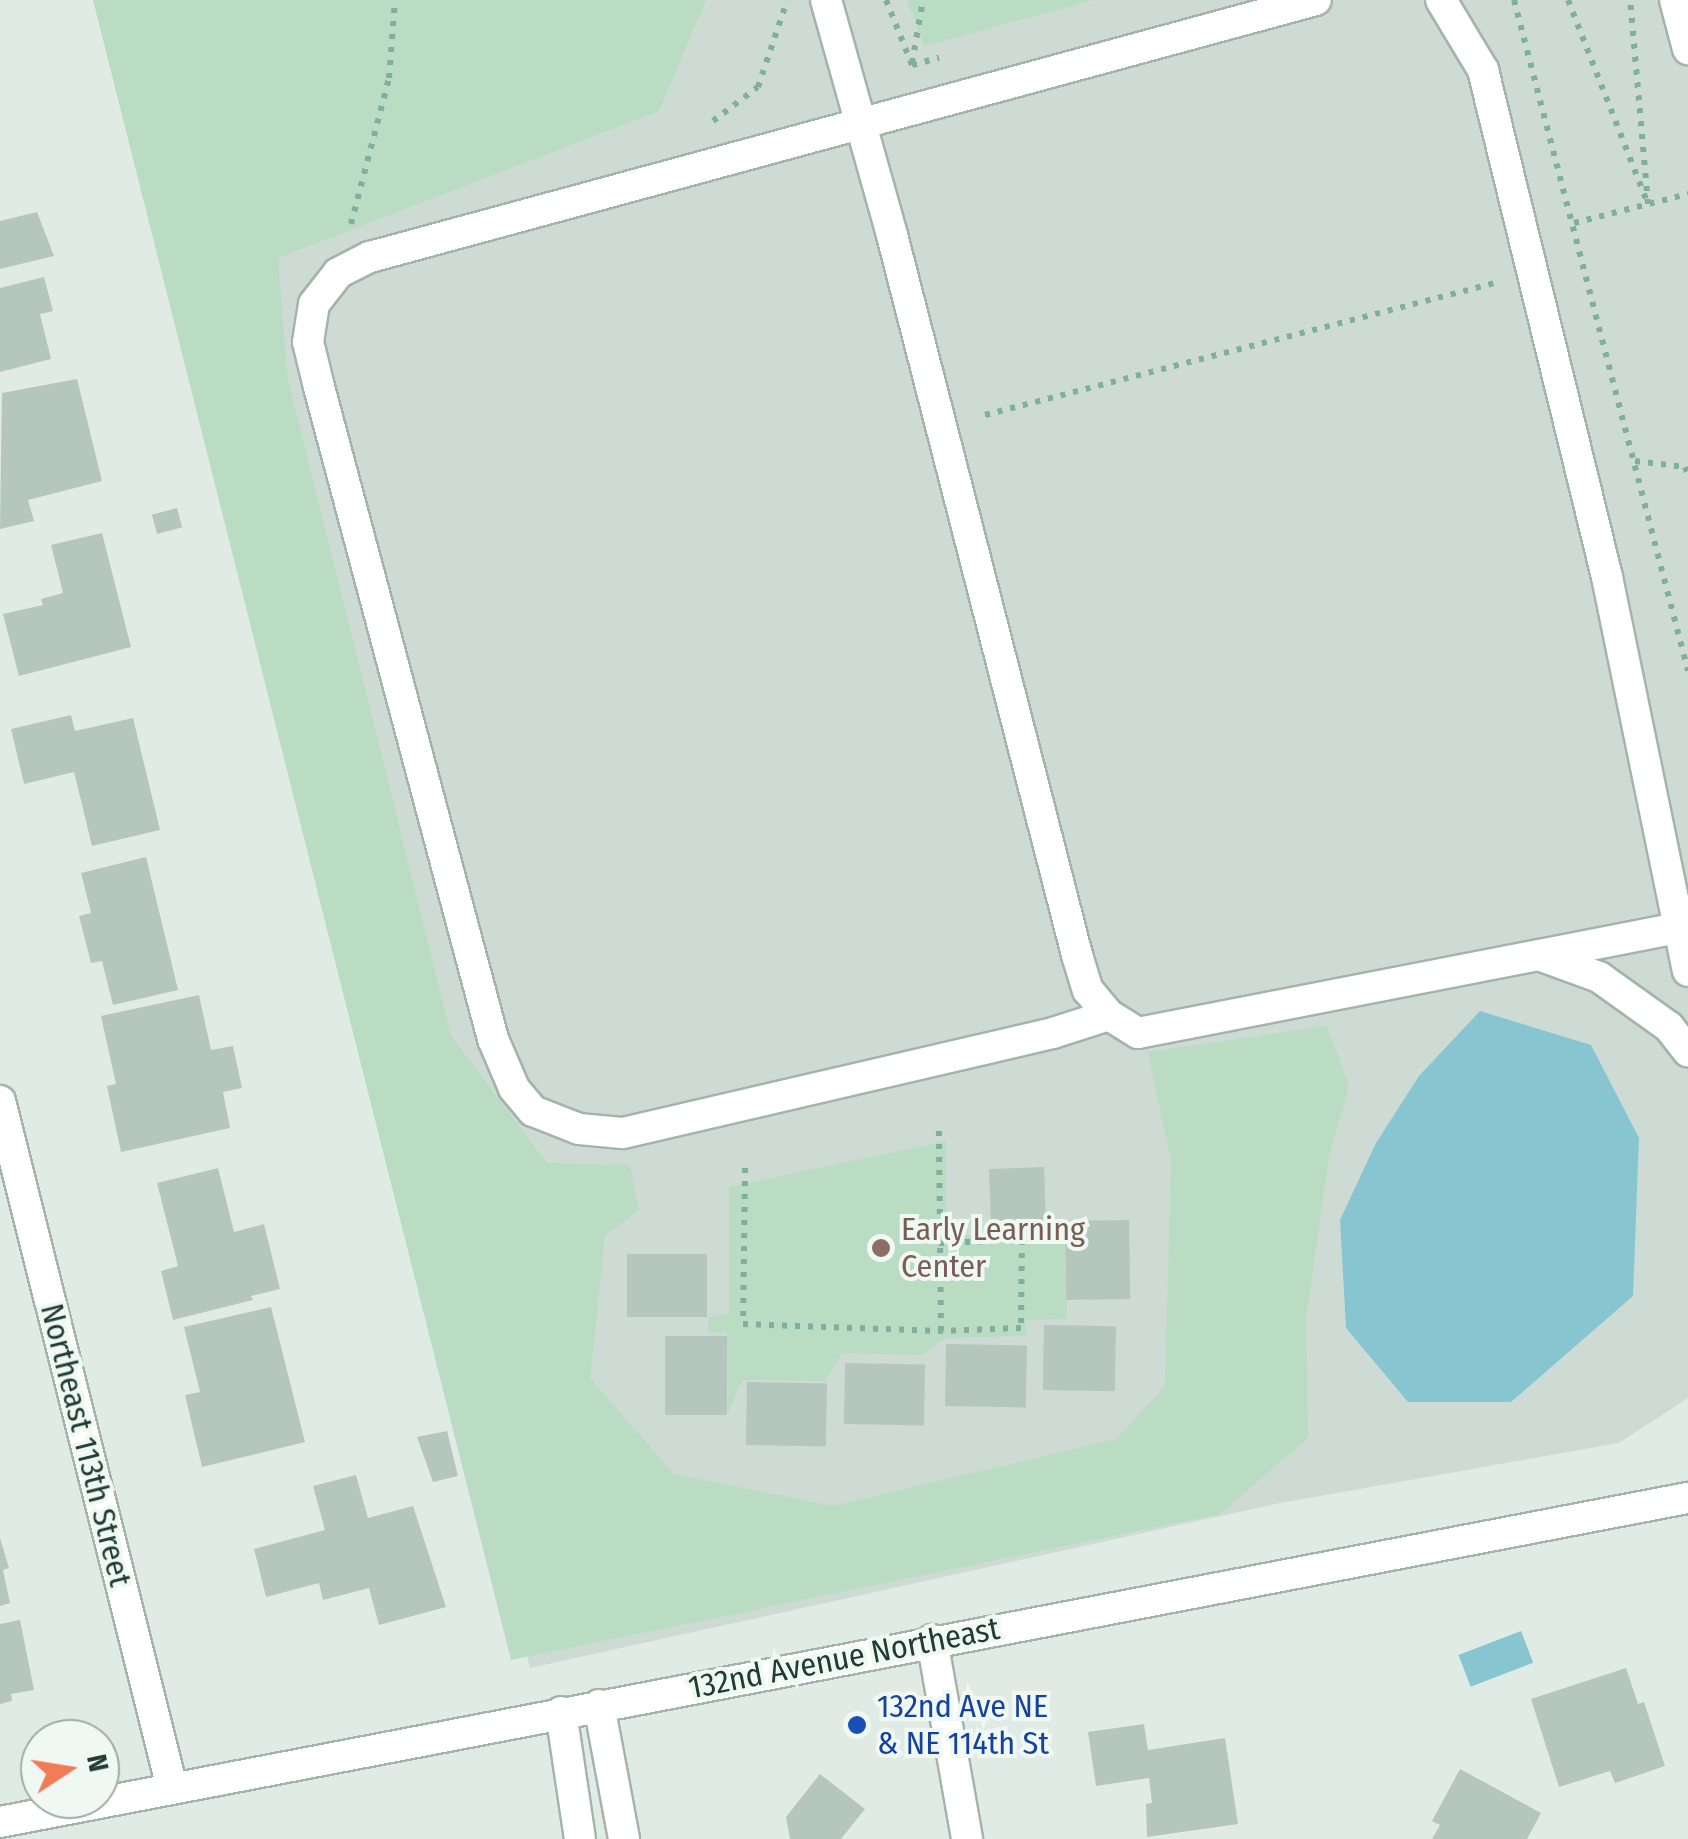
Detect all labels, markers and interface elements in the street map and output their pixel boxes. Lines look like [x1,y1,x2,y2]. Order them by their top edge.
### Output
place label: Early Learning Center [901,1211,1085,1286]
marker: Early Learning Center [870,1237,892,1259]
street label: Northeast 113th Street [32,1300,140,1590]
street label: 132nd Avenue Northeast [685,1609,1003,1707]
place label: 132nd Ave NE & NE 114th St [877,1688,1049,1763]
marker: 132nd Ave NE & NE 114th St [846,1714,868,1736]
north arrow [20,1719,120,1819]
text: N [80,1751,116,1775]

